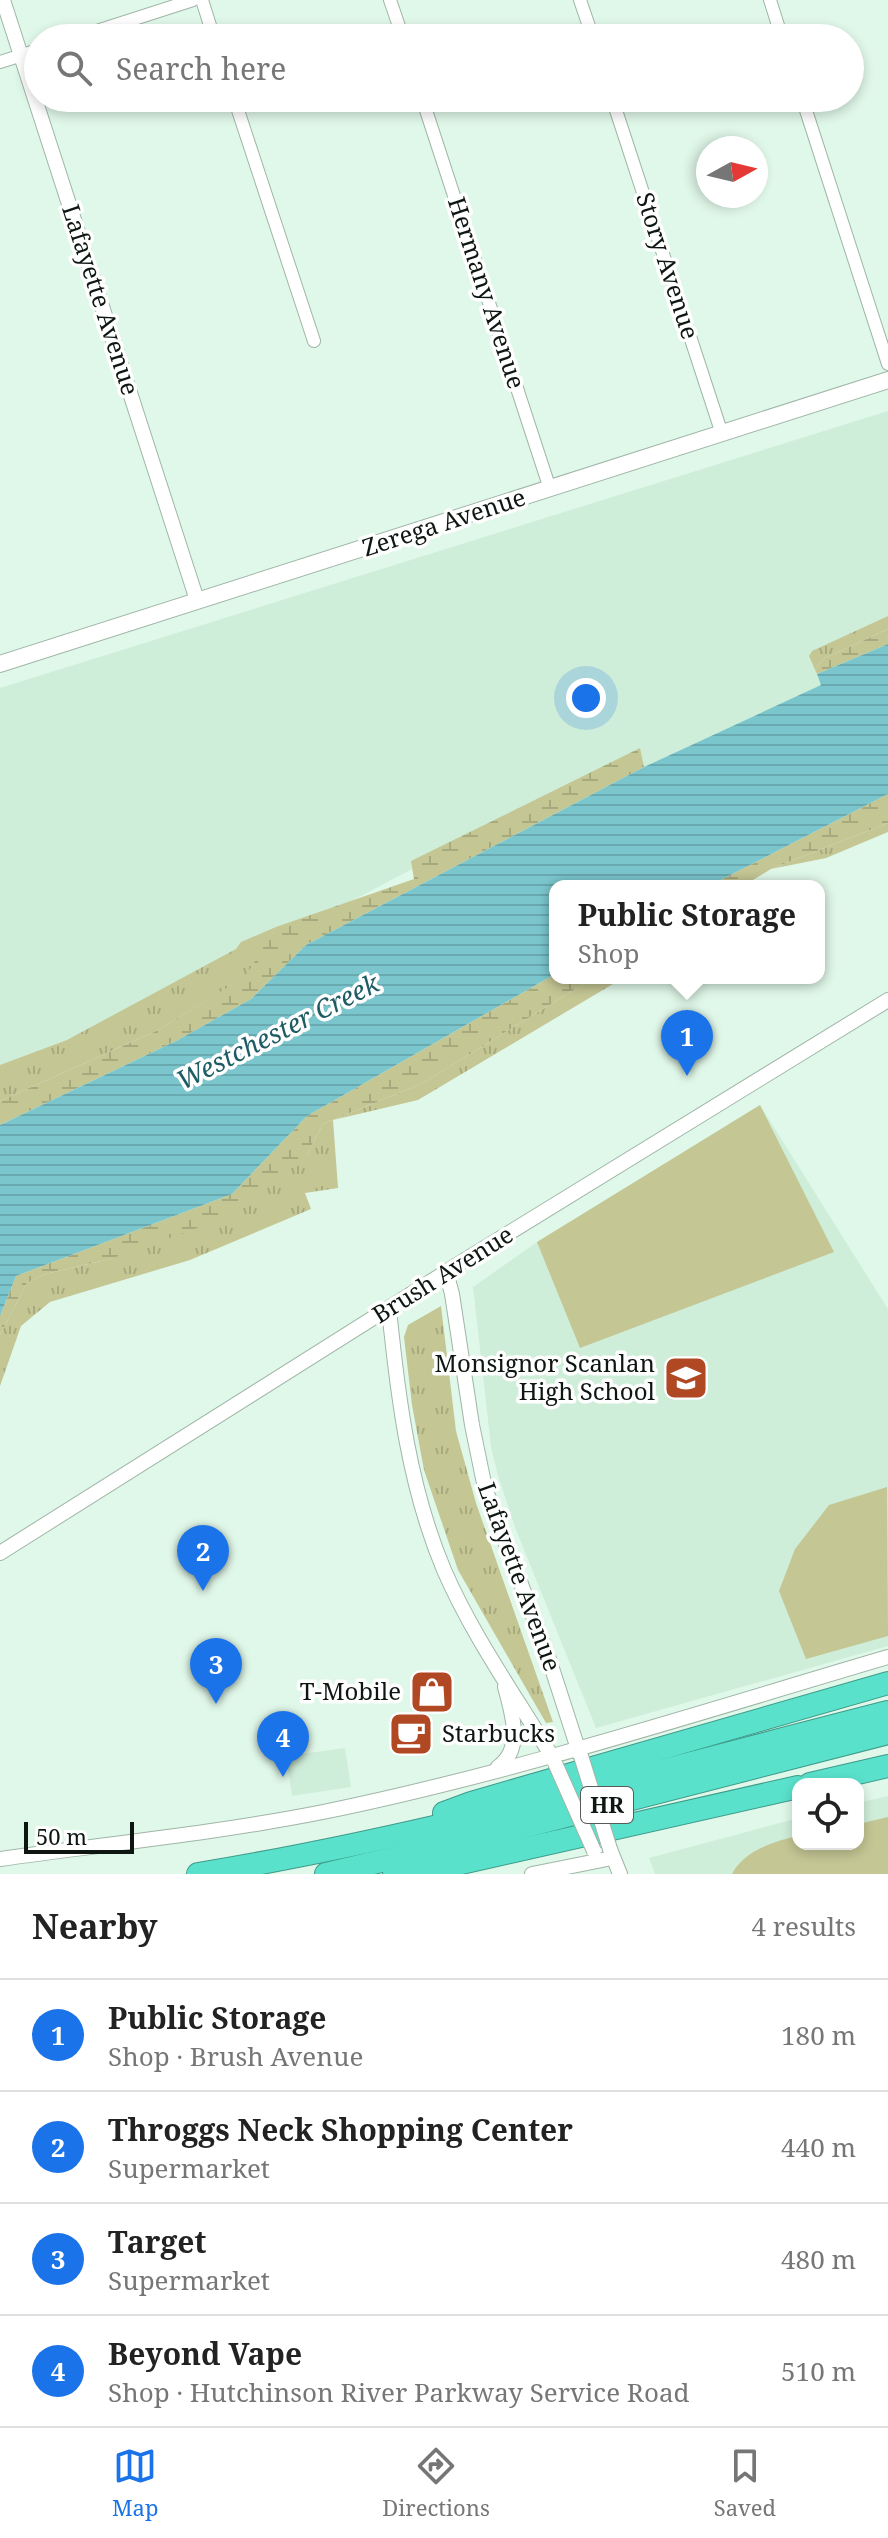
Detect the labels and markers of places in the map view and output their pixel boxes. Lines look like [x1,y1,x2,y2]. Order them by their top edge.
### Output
pin: 1 [661,1010,713,1076]
place label: Monsignor Scanlan High School [435,1346,656,1407]
school or university icon: Monsignor Scanlan High School [662,1354,710,1402]
pin: 2 [177,1525,229,1591]
pin: 3 [190,1638,242,1704]
shop icon: T-Mobile [408,1668,456,1716]
place label: T-Mobile [300,1674,401,1707]
cafe icon: Starbucks [387,1710,435,1758]
pin: 4 [257,1711,309,1777]
place label: Starbucks [442,1716,555,1749]

